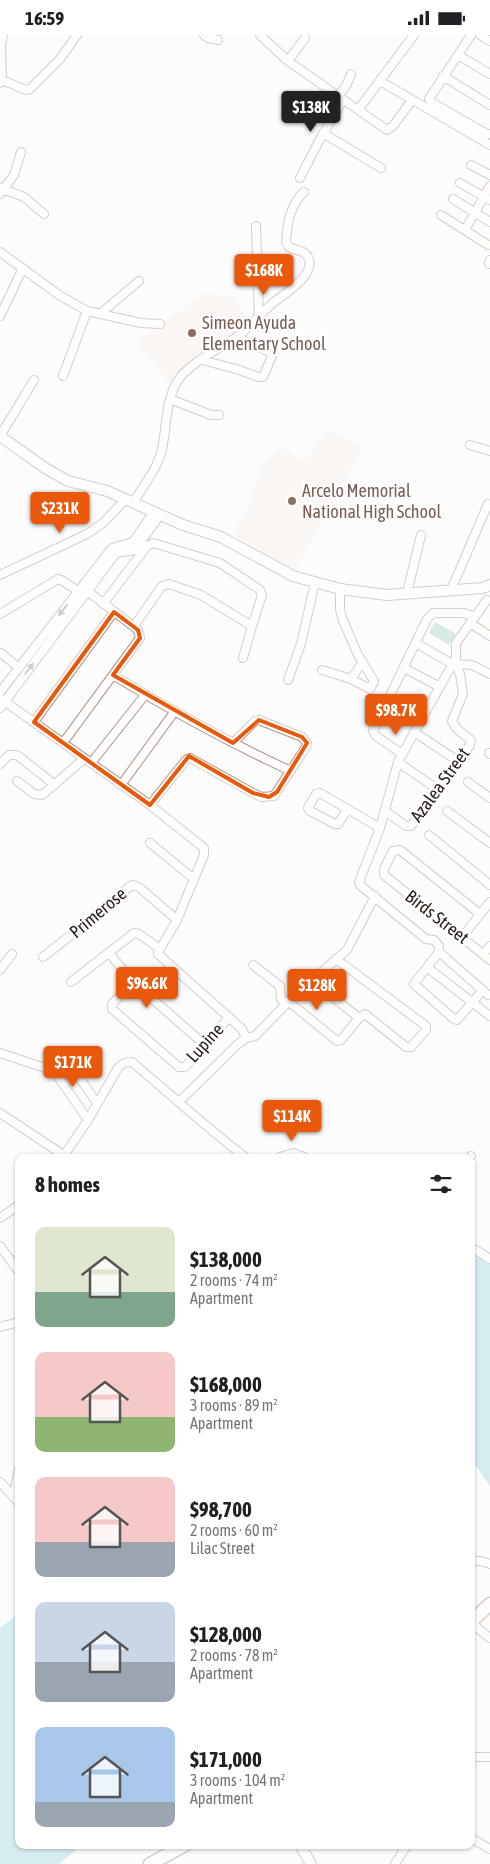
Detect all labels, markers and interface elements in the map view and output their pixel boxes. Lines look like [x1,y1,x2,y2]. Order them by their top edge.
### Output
text: 16:59 [25,7,64,29]
pin: $138K [276,91,346,133]
text: $138K [292,98,330,116]
pin: $168K [229,253,299,296]
text: $168K [245,261,283,279]
place label: Simeon Ayuda Elementary School [202,312,326,354]
marker: Simeon Ayuda Elementary School [186,327,198,339]
place label: Arcelo Memorial National High School [302,480,442,522]
pin: $231K [25,491,95,534]
marker: Arcelo Memorial National High School [286,495,298,507]
text: $231K [41,499,79,517]
one-way arrow [57,603,68,616]
one-way arrow [24,662,34,676]
pin: $98.7K [355,693,437,736]
text: $98.7K [376,701,416,719]
street label: Azalea Street [406,743,474,826]
street label: Primerose [65,883,130,942]
street label: Birds Street [401,885,473,948]
pin: $96.6K [106,967,188,1009]
pin: $128K [282,969,352,1011]
text: $96.6K [127,974,167,992]
text: $128K [298,976,336,994]
street label: Lupine [182,1019,228,1066]
pin: $171K [38,1045,108,1088]
text: $171K [54,1053,92,1071]
pin: $114K [257,1099,327,1142]
text: $114K [273,1107,311,1125]
icon: filters [427,1170,455,1198]
text: 8 homes [35,1172,100,1196]
icon: home [75,1247,135,1307]
text: $138,000 [190,1247,262,1271]
text: 2 rooms · 74 m² [190,1271,278,1289]
text: Apartment [190,1289,253,1307]
icon: home [75,1372,135,1432]
text: $168,000 [190,1372,262,1396]
text: 3 rooms · 89 m² [190,1396,278,1414]
text: Apartment [190,1414,253,1432]
icon: home [75,1497,135,1557]
text: $98,700 [190,1497,252,1521]
text: 2 rooms · 60 m² [190,1521,278,1539]
text: Lilac Street [190,1539,255,1557]
icon: home [75,1622,135,1682]
text: $128,000 [190,1622,262,1646]
text: 2 rooms · 78 m² [190,1646,278,1664]
text: Apartment [190,1664,253,1682]
icon: home [75,1747,135,1807]
text: $171,000 [190,1747,262,1771]
text: 3 rooms · 104 m² [190,1771,285,1789]
text: Apartment [190,1789,253,1807]

